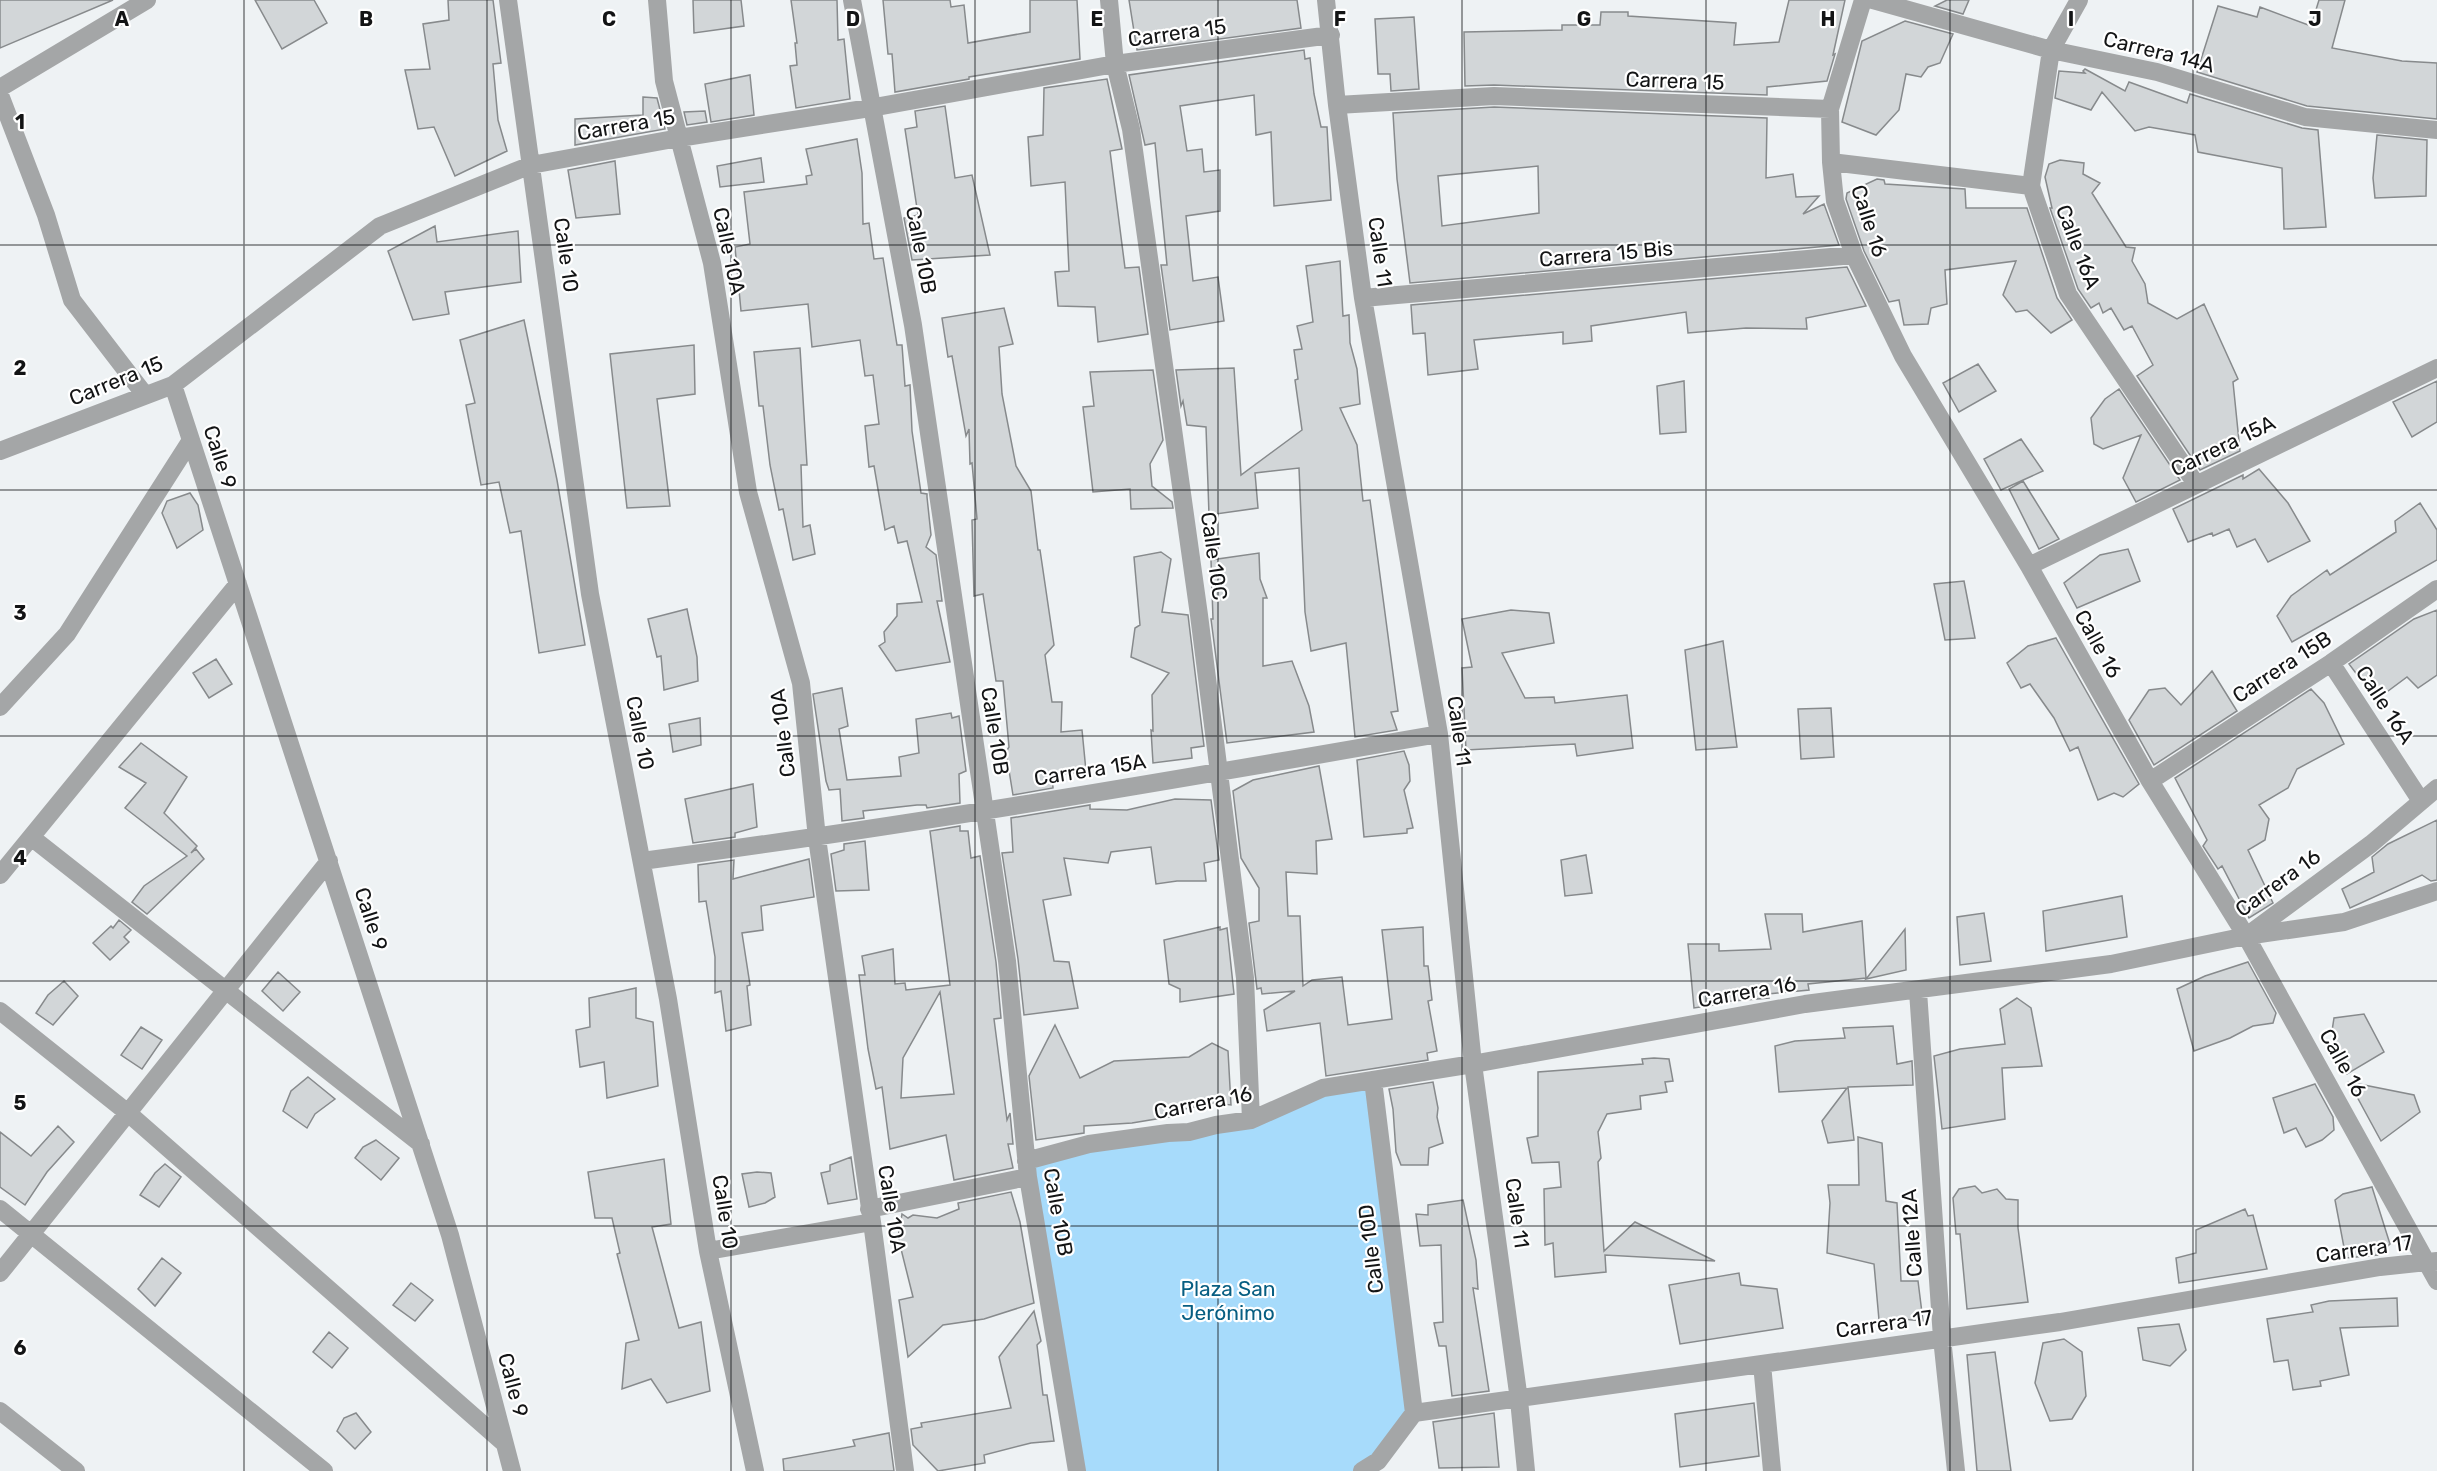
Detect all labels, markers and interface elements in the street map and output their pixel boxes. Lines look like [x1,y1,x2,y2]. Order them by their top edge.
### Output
text: A [115,7,130,31]
text: B [359,7,373,31]
text: C [602,7,616,31]
text: D [846,7,860,31]
text: E [1091,7,1103,31]
text: F [1334,7,1346,31]
text: G [1577,7,1591,31]
text: H [1821,7,1835,31]
text: I [2068,7,2074,31]
text: J [2308,7,2322,31]
street label: Carrera 15 [1126,13,1228,52]
street label: Carrera 14A [2101,26,2217,77]
street label: Carrera 15 [1625,66,1725,95]
street label: Carrera 15 [575,104,677,145]
text: 1 [15,110,25,134]
street label: Calle 16 [1846,182,1893,260]
street label: Calle 16A [2051,201,2106,293]
street label: Calle 10B [901,204,942,296]
street label: Calle 10A [708,205,751,297]
street label: Calle 11 [1363,215,1398,289]
street label: Calle 10 [549,216,584,294]
street label: Carrera 15 Bis [1538,235,1674,272]
street label: Carrera 15 [65,350,166,411]
text: 2 [14,356,27,380]
street label: Carrera 15A [2166,410,2279,482]
street label: Calle 9 [199,422,242,492]
street label: Calle 10C [1196,510,1233,602]
text: 3 [13,601,27,625]
street label: Calle 16 [2069,605,2127,682]
street label: Carrera 15B [2227,625,2336,708]
street label: Calle 16A [2351,661,2420,749]
street label: Calle 10B [976,685,1015,777]
street label: Calle 10A [765,687,800,779]
street label: Calle 10 [621,694,660,772]
street label: Calle 11 [1442,694,1477,768]
street label: Carrera 15A [1032,748,1148,791]
street label: Carrera 16 [2230,843,2325,922]
text: 4 [13,846,27,870]
street label: Calle 9 [350,884,393,954]
street label: Carrera 16 [1696,971,1798,1012]
street label: Calle 16 [2314,1024,2372,1101]
street label: Carrera 16 [1152,1081,1254,1124]
text: 5 [14,1091,27,1115]
street label: Calle 10A [873,1163,912,1255]
street label: Calle 10B [1038,1166,1079,1258]
street label: Calle 10 [707,1173,744,1251]
street label: Calle 11 [1500,1176,1535,1250]
street label: Calle 12A [1896,1188,1927,1278]
street label: Calle 10D [1353,1203,1388,1295]
street label: Carrera 17 [2314,1229,2414,1268]
park label: Plaza San Jerónimo [1181,1276,1275,1325]
street label: Carrera 17 [1834,1304,1934,1343]
text: 6 [13,1336,27,1360]
street label: Calle 9 [493,1350,534,1420]

